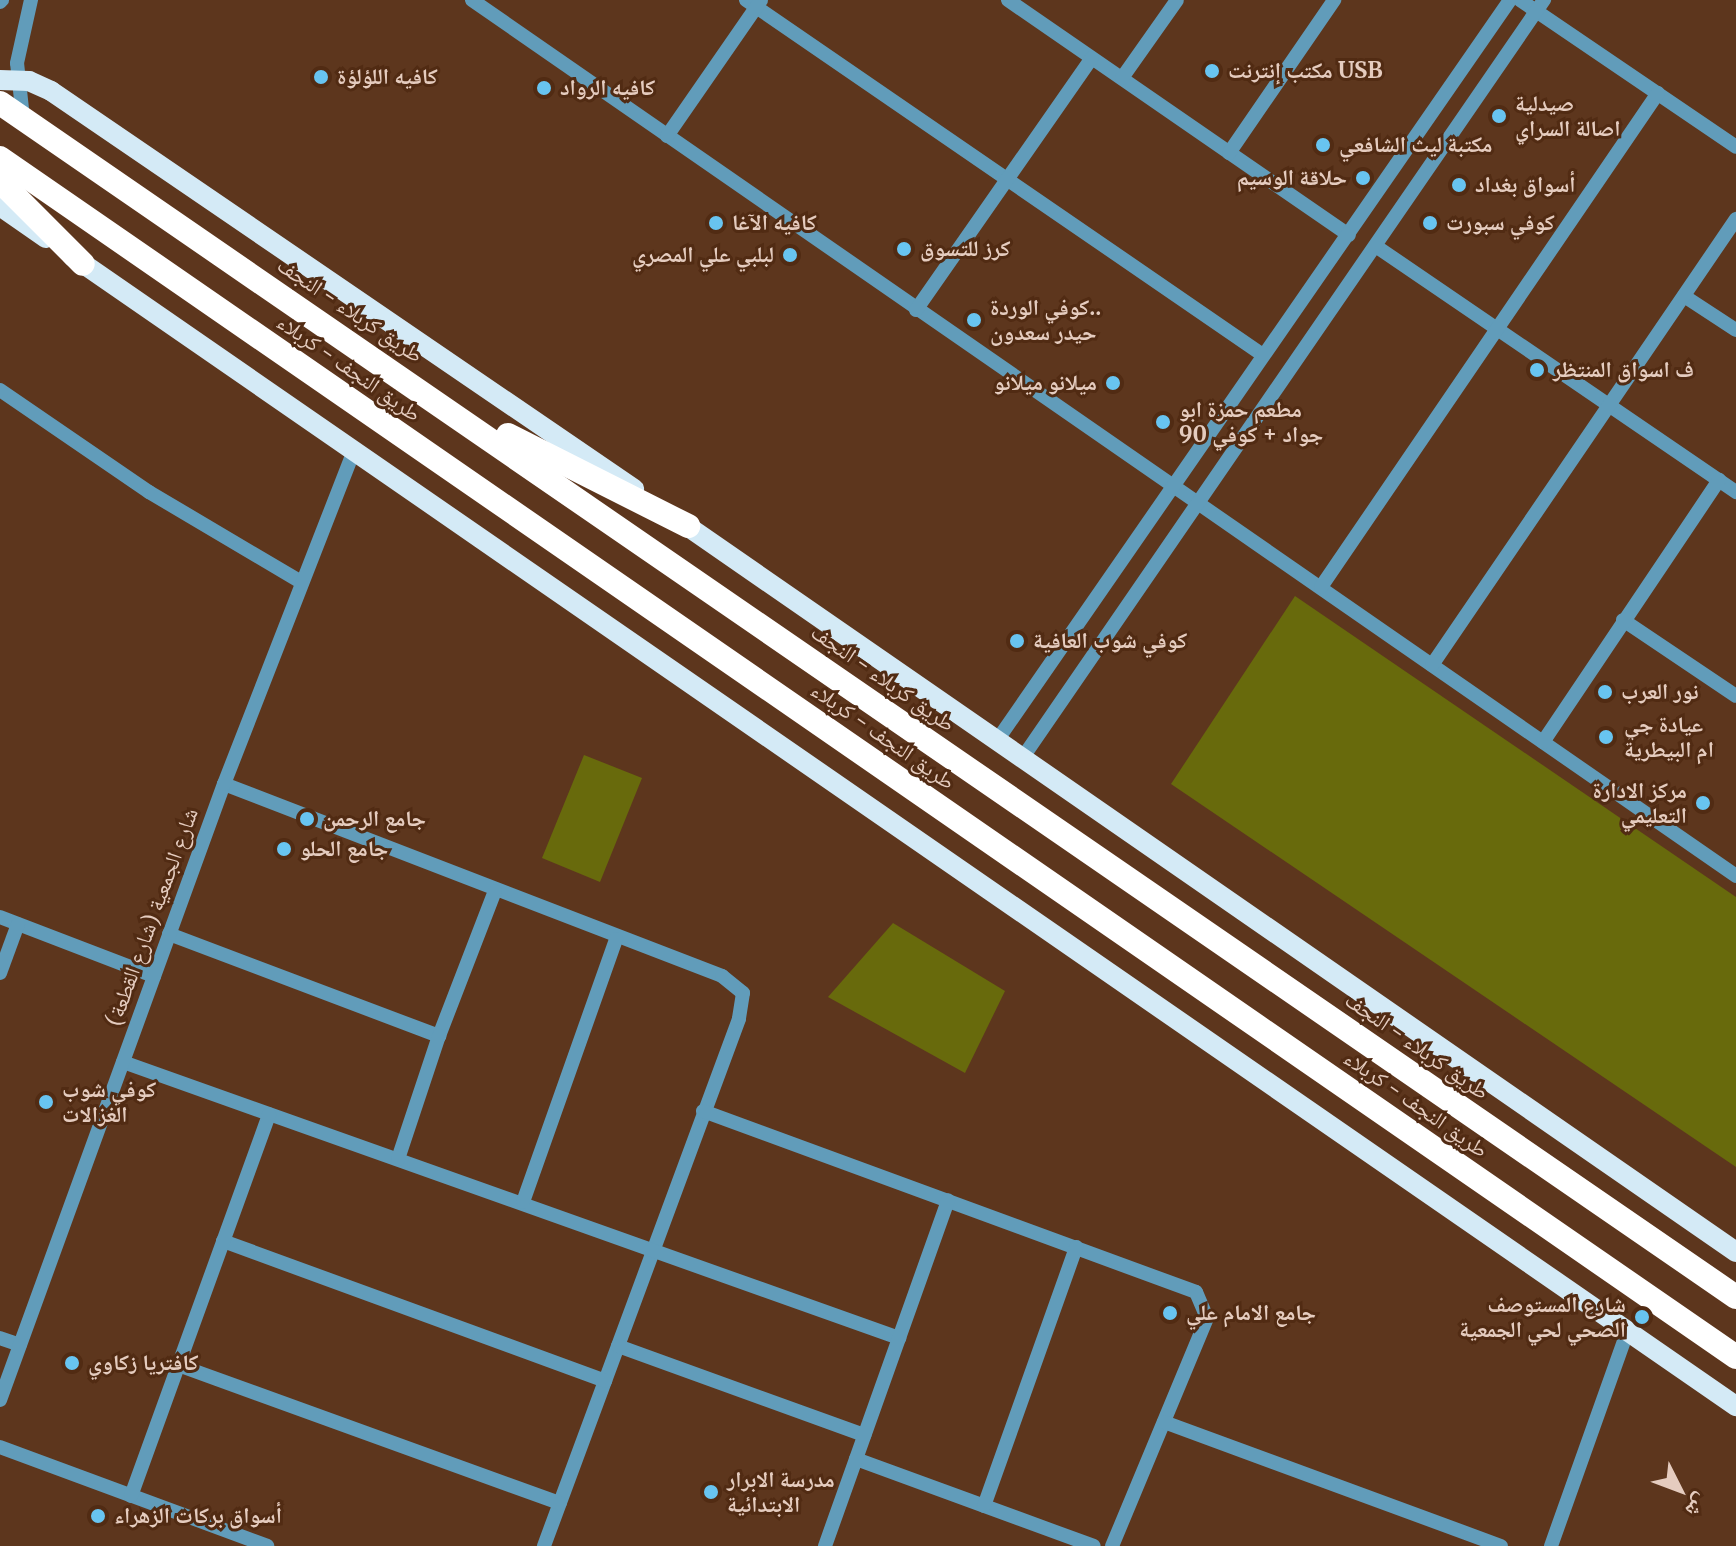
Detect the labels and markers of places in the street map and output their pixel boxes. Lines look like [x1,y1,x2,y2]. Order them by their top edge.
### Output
place label: مكتب إنترنت USB [1228,58,1382,84]
marker: مكتب إنترنت USB [1203,62,1221,80]
place label: كافيه اللؤلؤة [337,64,438,90]
marker: كافيه اللؤلؤة [312,68,330,86]
place label: كافيه الرواد [560,75,655,101]
marker: كافيه الرواد [535,79,553,97]
place label: صيدلية اصالة السراي [1515,90,1621,142]
marker: صيدلية اصالة السراي [1490,107,1508,125]
place label: مكتبة ليث الشافعي [1339,132,1492,158]
marker: مكتبة ليث الشافعي [1314,136,1332,154]
place label: حلاقة الوسيم [1237,165,1347,191]
marker: حلاقة الوسيم [1354,169,1372,187]
place label: أسواق بغداد [1475,172,1576,198]
marker: أسواق بغداد [1450,176,1468,194]
place label: كافيه الآغا [732,210,817,236]
place label: كوفي سبورت [1446,210,1555,236]
marker: كافيه الآغا [707,214,725,232]
marker: كوفي سبورت [1421,214,1439,232]
place label: كرز للتسوق [920,236,1010,262]
marker: كرز للتسوق [895,240,913,258]
place label: لبلبي علي المصري [632,242,774,268]
marker: لبلبي علي المصري [781,246,799,264]
place label: كوفي الوردة.. حيدر سعدون [990,294,1101,346]
marker: كوفي الوردة.. حيدر سعدون [965,311,983,329]
place label: ف اسواق المنتظر [1553,357,1694,383]
marker: ف اسواق المنتظر [1528,361,1546,379]
place label: ميلانو ميلانو [994,370,1097,396]
marker: ميلانو ميلانو [1104,374,1122,392]
place label: مطعم حمزة ابو جواد + كوفي 90 [1179,396,1323,448]
marker: مطعم حمزة ابو جواد + كوفي 90 [1154,413,1172,431]
place label: كوفي شوب العافية [1033,628,1187,654]
marker: كوفي شوب العافية [1008,632,1026,650]
place label: نور العرب [1621,679,1699,705]
marker: نور العرب [1596,683,1614,701]
place label: عيادة جي ام البيطرية [1624,711,1714,762]
marker: عيادة جي ام البيطرية [1595,726,1617,748]
place label: مركز الادارة التعليمي [1593,777,1687,828]
marker: مركز الادارة التعليمي [1694,794,1712,812]
place label: جامع الرحمن [323,806,426,832]
marker: جامع الرحمن [298,810,316,828]
place label: جامع الحلو [300,836,388,862]
marker: جامع الحلو [275,840,293,858]
place label: كوفي شوب الغزالات [62,1076,156,1128]
marker: كوفي شوب الغزالات [37,1093,55,1111]
place label: شارع المستوصف الصحي لحي الجمعية [1459,1291,1626,1342]
place label: جامع الامام علي [1186,1300,1316,1326]
marker: جامع الامام علي [1161,1304,1179,1322]
marker: شارع المستوصف الصحي لحي الجمعية [1633,1308,1651,1326]
place label: كافتريا زكاوي [88,1350,198,1376]
marker: كافتريا زكاوي [63,1354,81,1372]
place label: مدرسة الابرار الابتدائية [727,1466,835,1518]
marker: مدرسة الابرار الابتدائية [702,1483,720,1501]
place label: أسواق بركات الزهراء [114,1503,282,1529]
marker: أسواق بركات الزهراء [89,1507,107,1525]

